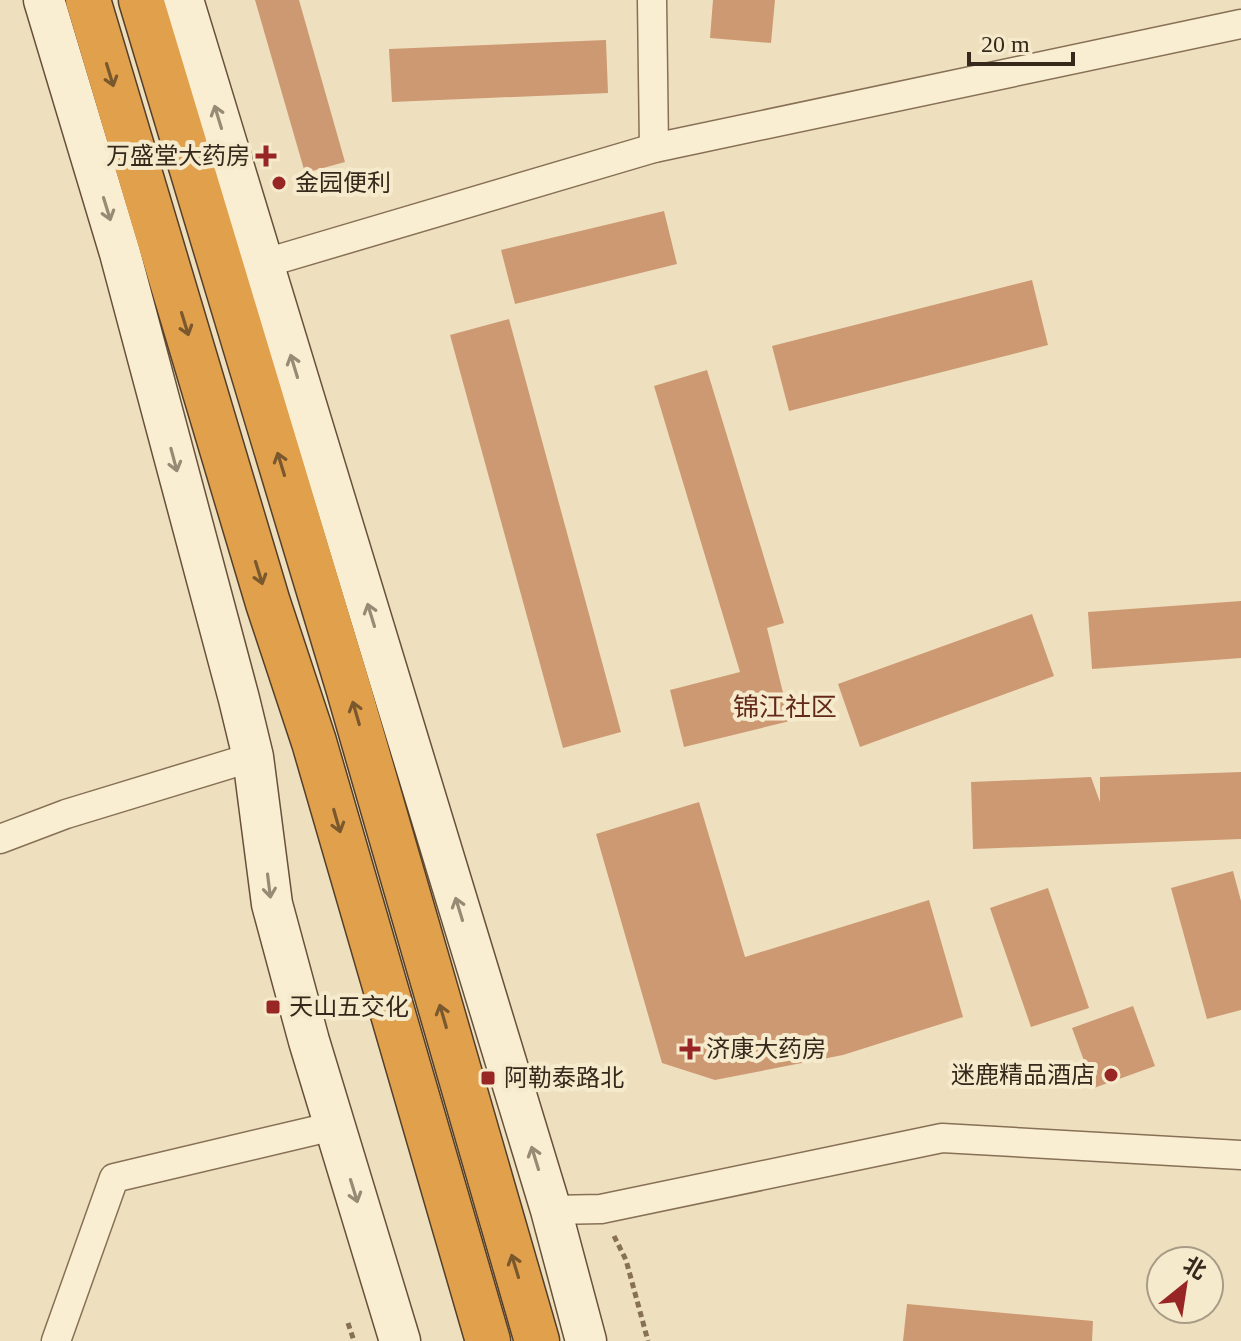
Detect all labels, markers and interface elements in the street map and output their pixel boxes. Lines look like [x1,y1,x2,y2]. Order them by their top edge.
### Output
scale bar [969,16,1073,66]
text: 20 m [981,31,1030,57]
one-way arrow [103,61,118,87]
one-way arrow [210,105,225,131]
place label: 万盛堂大药房 [106,143,250,169]
marker: 万盛堂大药房 [257,147,275,165]
place label: 金园便利 [295,170,391,196]
marker: 金园便利 [270,174,288,192]
one-way arrow [100,195,115,221]
one-way arrow [178,310,193,336]
one-way arrow [286,354,301,380]
one-way arrow [167,446,182,472]
one-way arrow [273,451,288,477]
one-way arrow [253,560,267,585]
one-way arrow [363,602,378,628]
district label: 锦江社区 [733,693,837,722]
one-way arrow [348,700,363,726]
one-way arrow [330,807,345,833]
one-way arrow [262,872,277,899]
one-way arrow [451,897,466,923]
place label: 天山五交化 [289,994,409,1020]
marker: 天山五交化 [264,998,282,1016]
one-way arrow [435,1004,450,1030]
place label: 济康大药房 [706,1036,826,1062]
marker: 济康大药房 [681,1040,699,1058]
place label: 迷鹿精品酒店 [951,1062,1095,1088]
place label: 阿勒泰路北 [504,1065,624,1091]
marker: 迷鹿精品酒店 [1102,1066,1120,1084]
marker: 阿勒泰路北 [479,1069,497,1087]
one-way arrow [527,1146,541,1171]
one-way arrow [347,1177,362,1203]
north arrow [1145,1245,1225,1325]
text: 北 [1179,1252,1211,1284]
one-way arrow [507,1254,522,1280]

